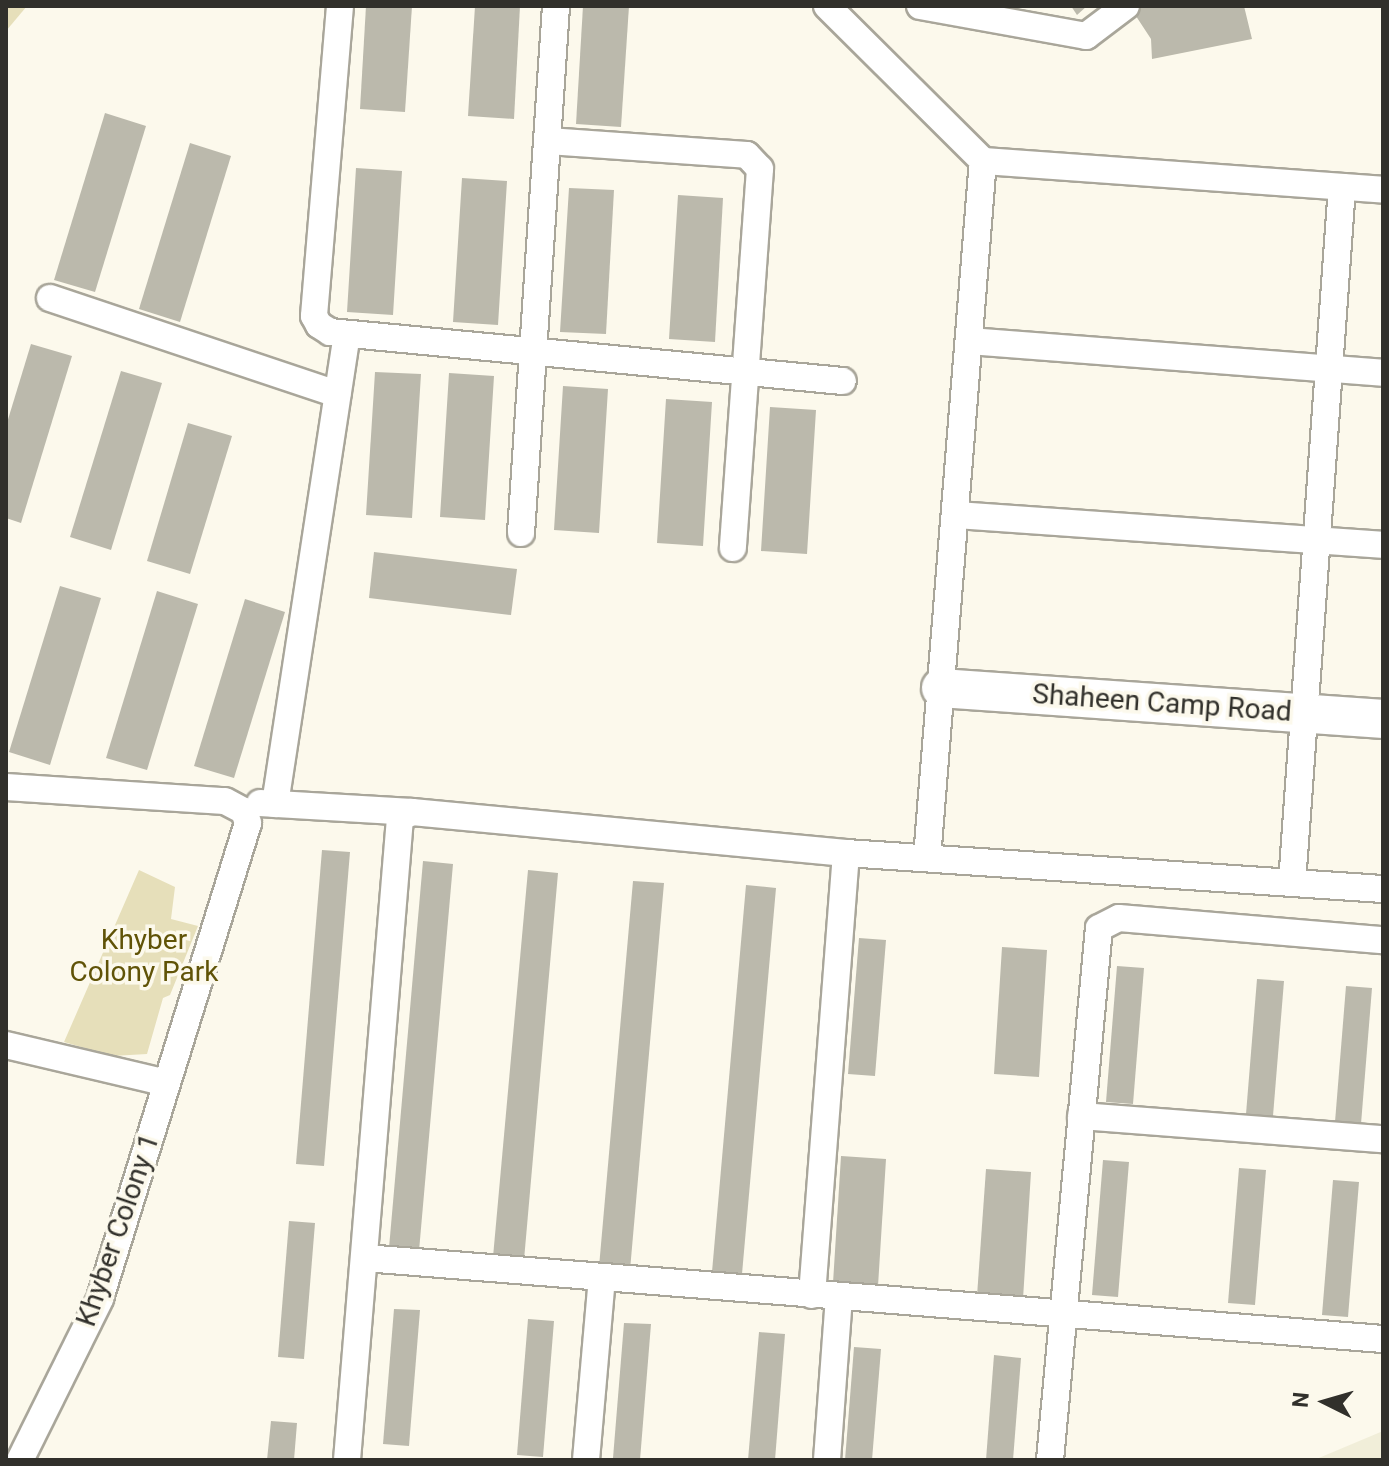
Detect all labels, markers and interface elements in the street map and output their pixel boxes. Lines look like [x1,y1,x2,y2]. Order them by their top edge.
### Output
street label: Shaheen Camp Road [1031,677,1293,729]
park label: Khyber Colony Park [69,923,219,989]
street label: Khyber Colony 1 [69,1129,167,1331]
north arrow [1285,1362,1365,1442]
text: N [1287,1391,1314,1409]

